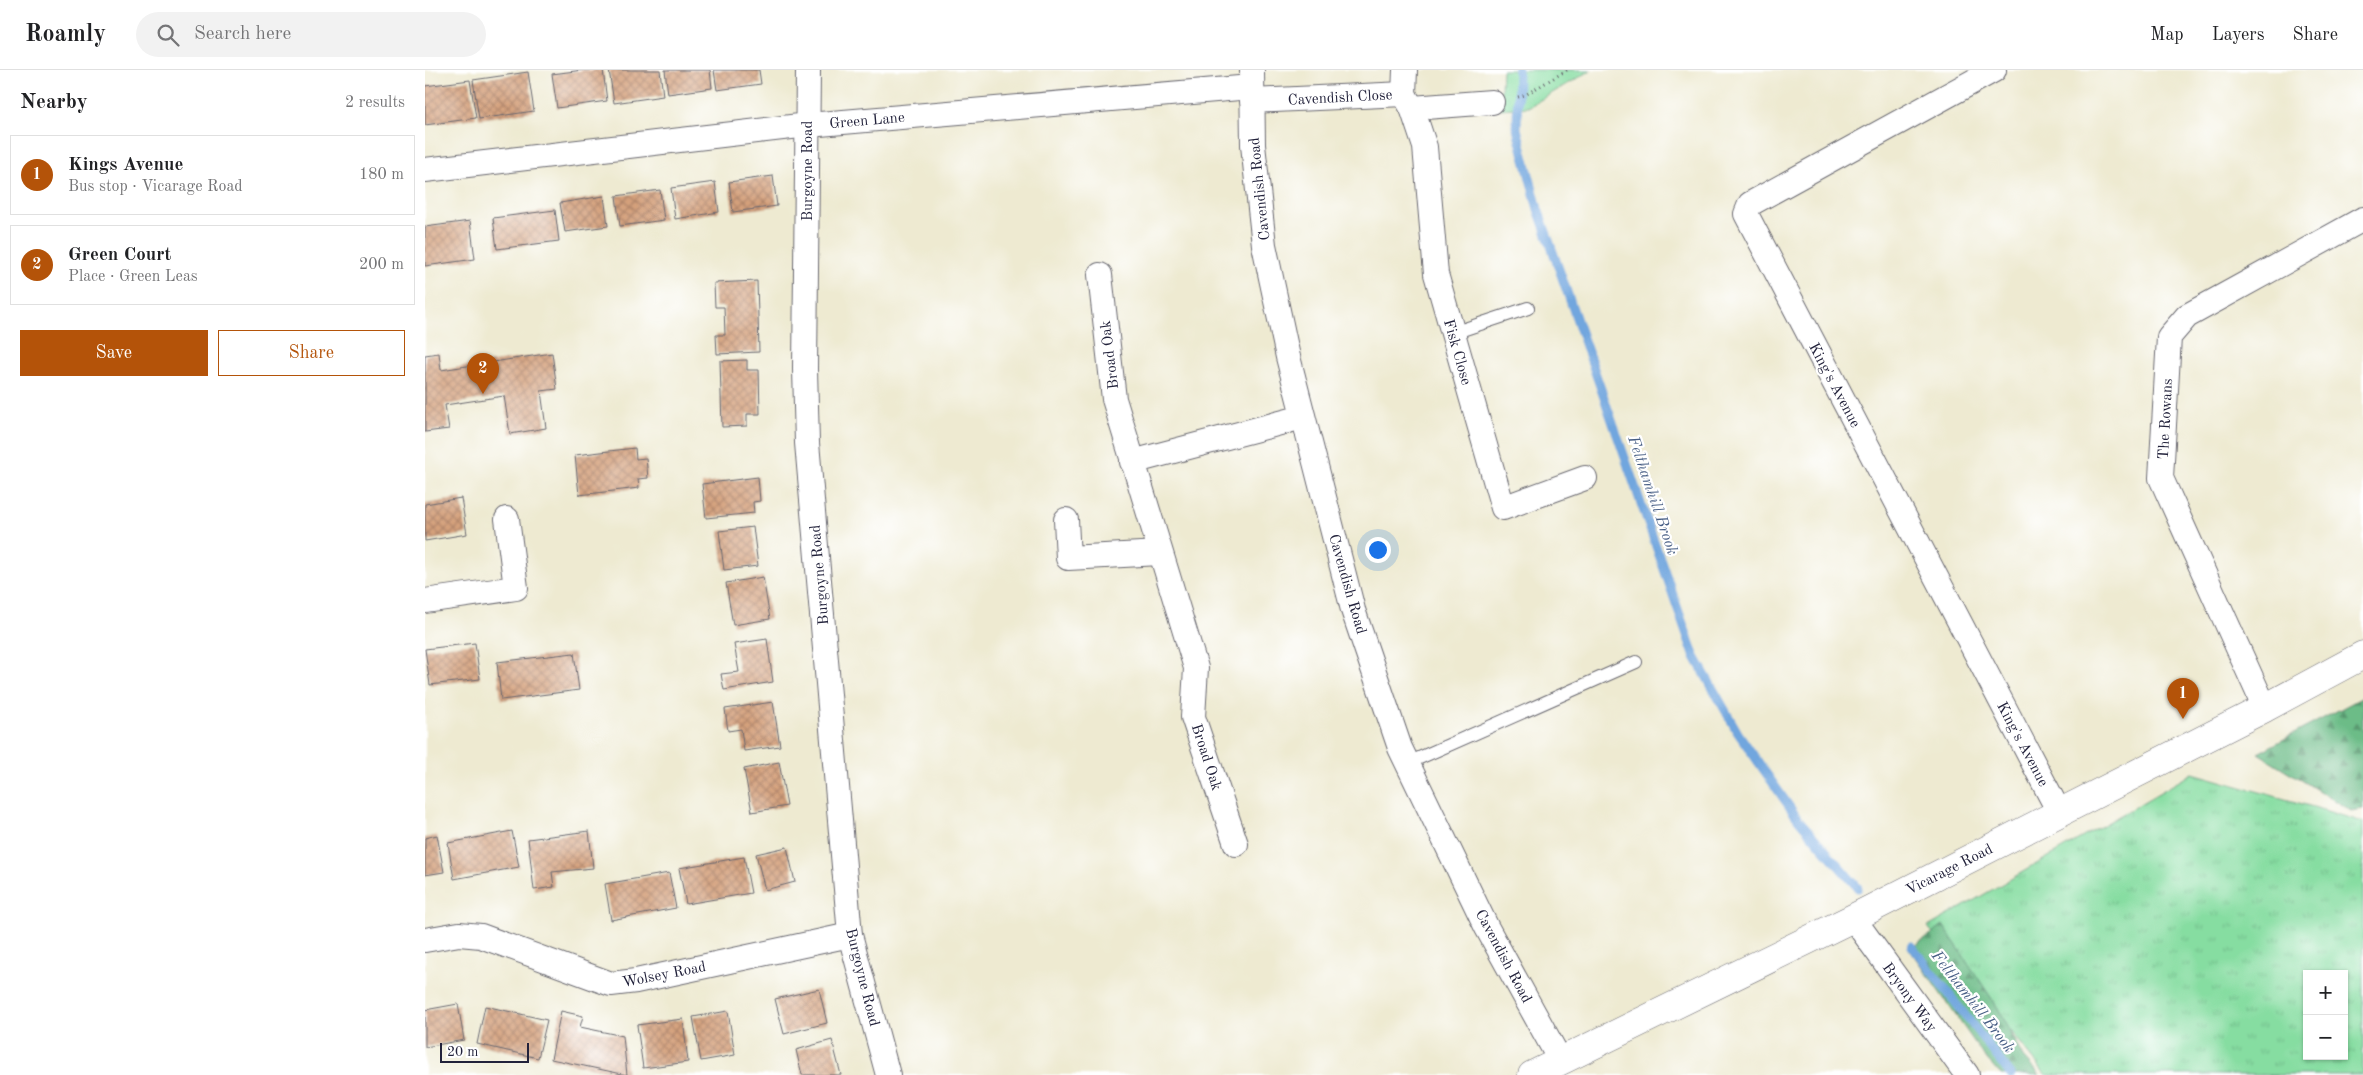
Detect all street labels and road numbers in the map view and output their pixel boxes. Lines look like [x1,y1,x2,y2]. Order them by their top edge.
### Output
street label: Cavendish Close [1287,88,1393,109]
street label: Green Lane [829,111,905,132]
street label: Burgoyne Road [801,121,816,221]
street label: Cavendish Road [1248,136,1273,241]
street label: Fisk Close [1440,318,1473,387]
street label: Broad Oak [1099,319,1122,390]
street label: King's Avenue [1805,341,1862,431]
street label: The Rowans [2157,378,2176,460]
street label: Burgoyne Road [809,524,832,626]
street label: Cavendish Road [1325,533,1368,636]
street label: King's Avenue [1993,700,2050,790]
street label: Broad Oak [1188,722,1223,793]
street label: Vicarage Road [1904,842,1996,899]
street label: Cavendish Road [1472,908,1534,1006]
street label: Burgoyne Road [842,927,881,1028]
street label: Wolsey Road [621,960,708,991]
street label: Bryony Way [1879,961,1939,1035]

